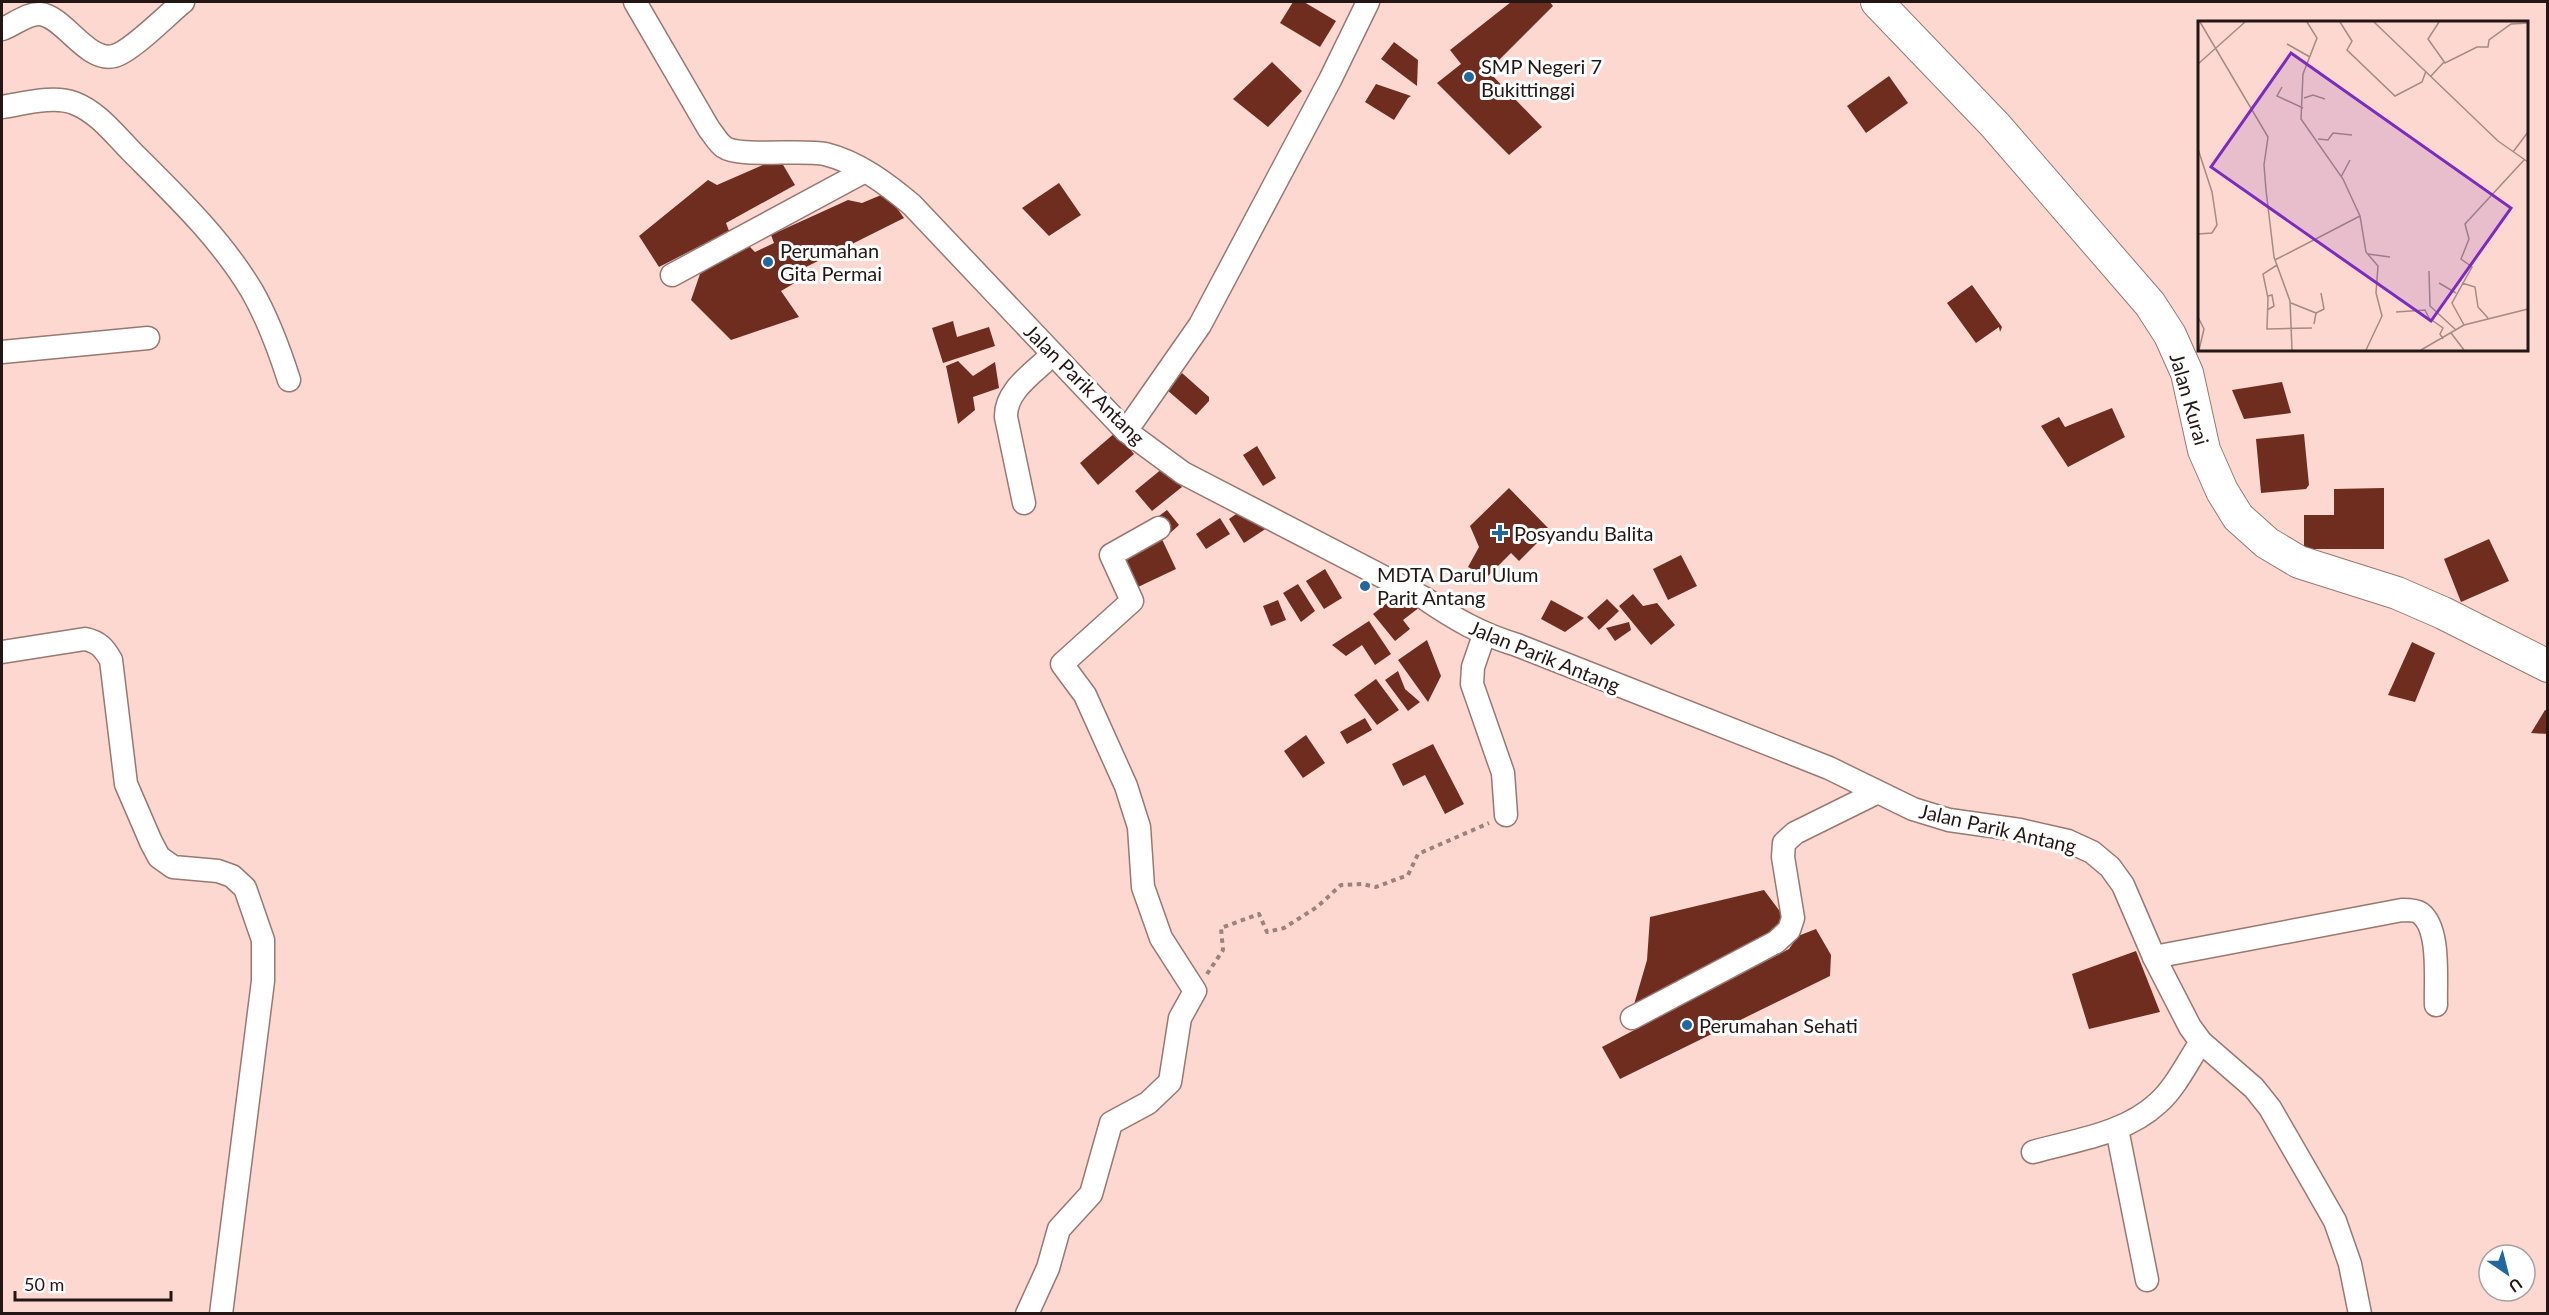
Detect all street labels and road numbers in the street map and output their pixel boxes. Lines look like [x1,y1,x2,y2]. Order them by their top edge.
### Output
street label: Jalan Parik Antang [1020,319,1150,449]
street label: Jalan Kurai [2165,350,2215,448]
street label: Jalan Parik Antang [1466,615,1624,697]
street label: Jalan Parik Antang [1917,798,2079,858]

